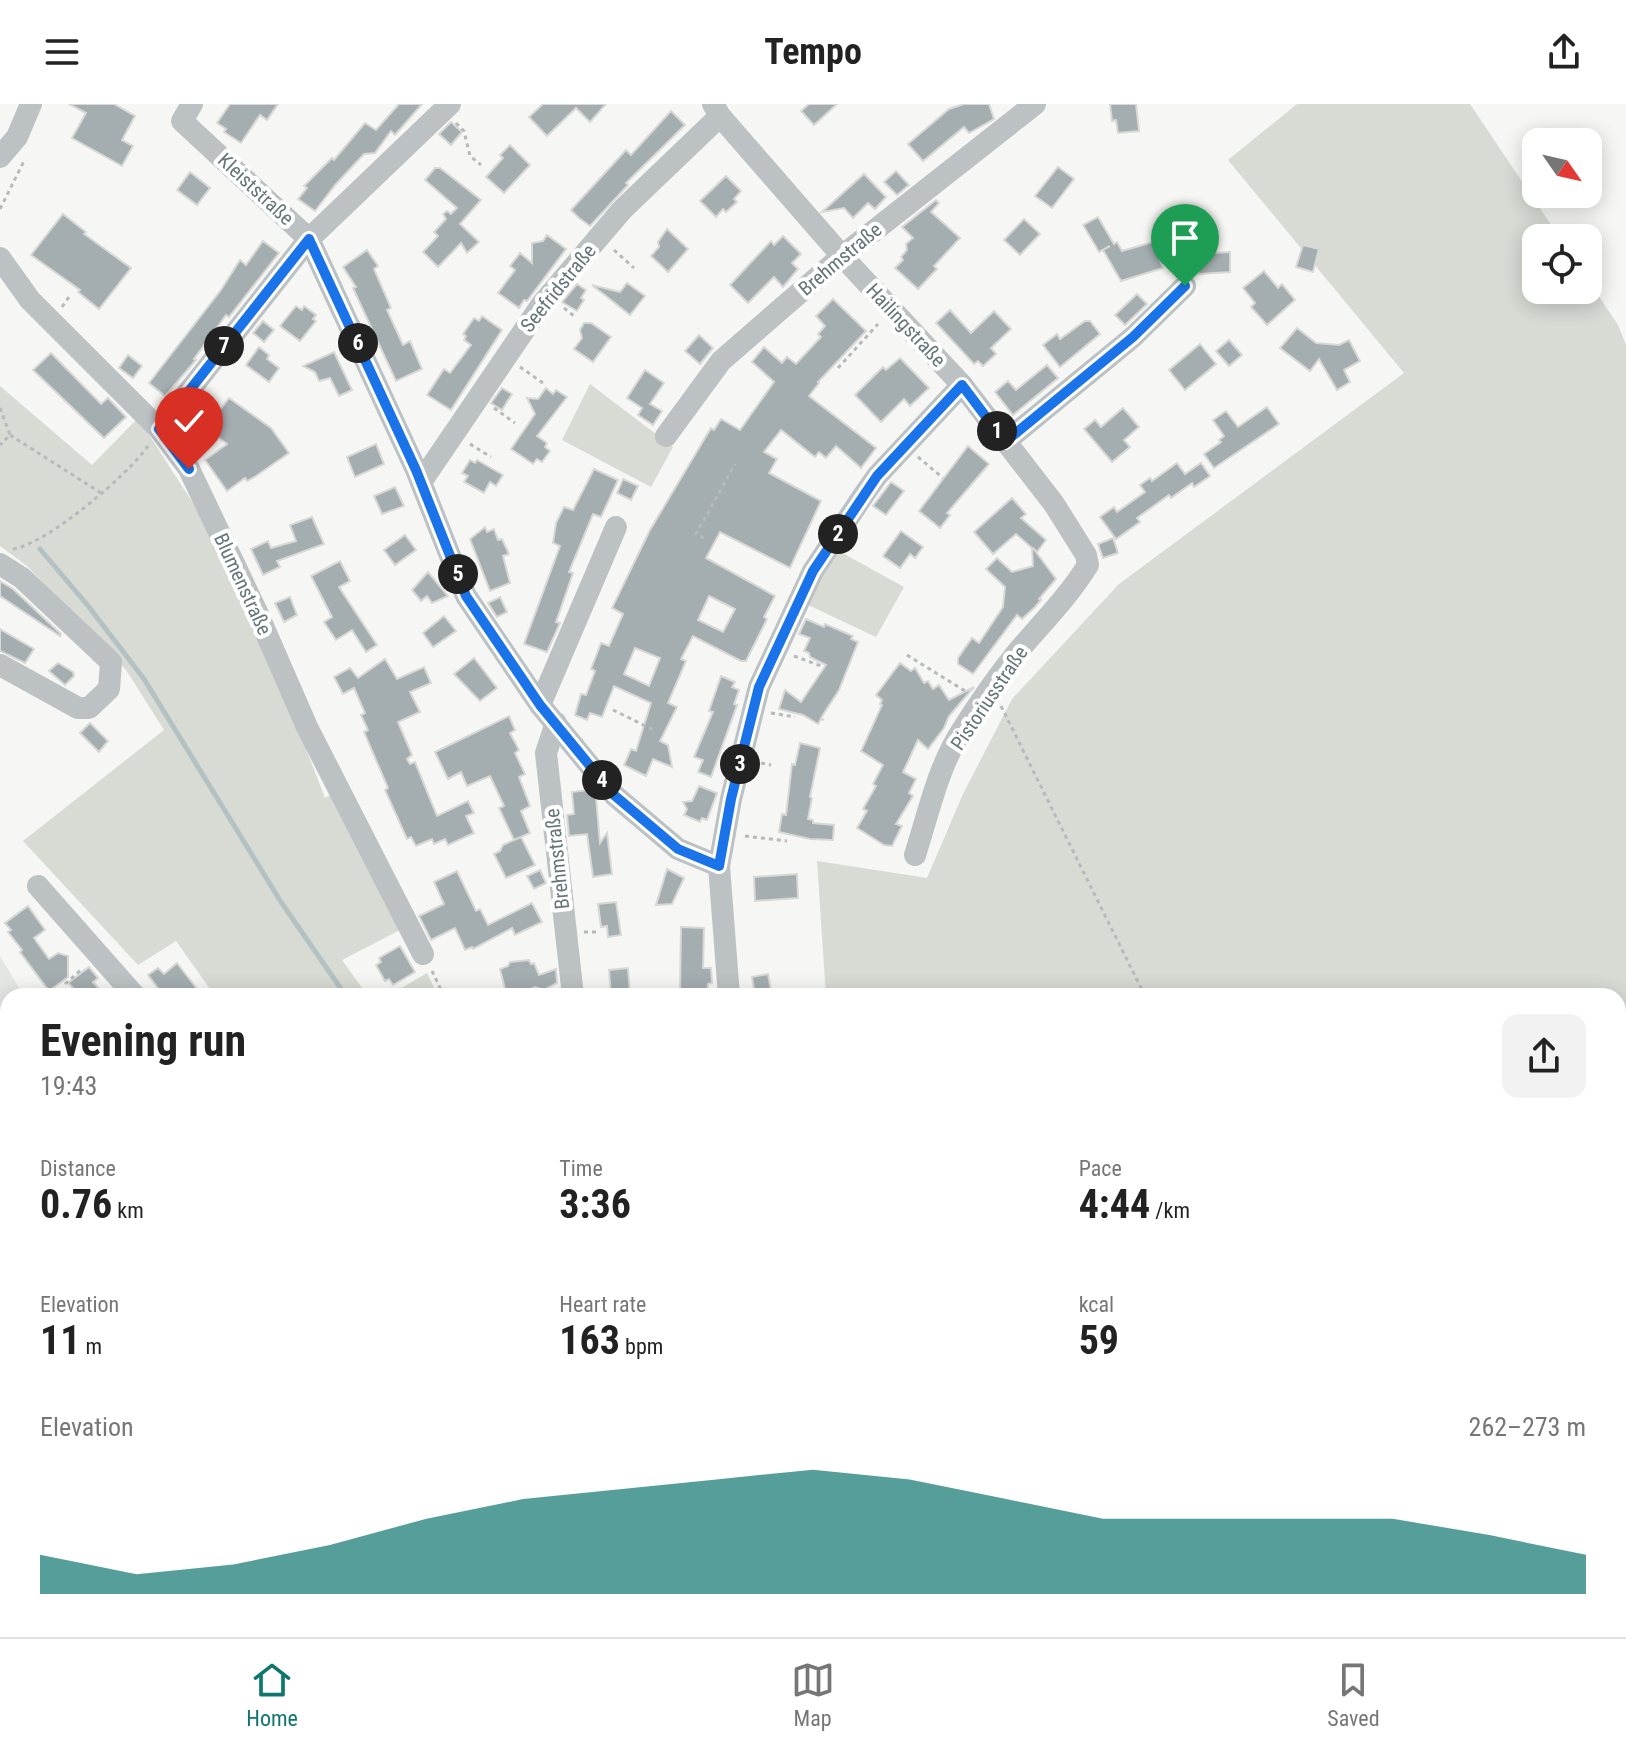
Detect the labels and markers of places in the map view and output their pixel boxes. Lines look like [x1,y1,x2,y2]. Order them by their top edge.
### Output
pin [1151,204,1219,286]
pin: 6 [338,323,378,363]
pin: 7 [204,326,244,366]
pin [155,387,223,469]
pin: 1 [977,411,1017,451]
pin: 2 [818,514,858,554]
pin: 5 [438,554,478,594]
pin: 3 [720,744,760,784]
pin: 4 [582,760,622,800]

